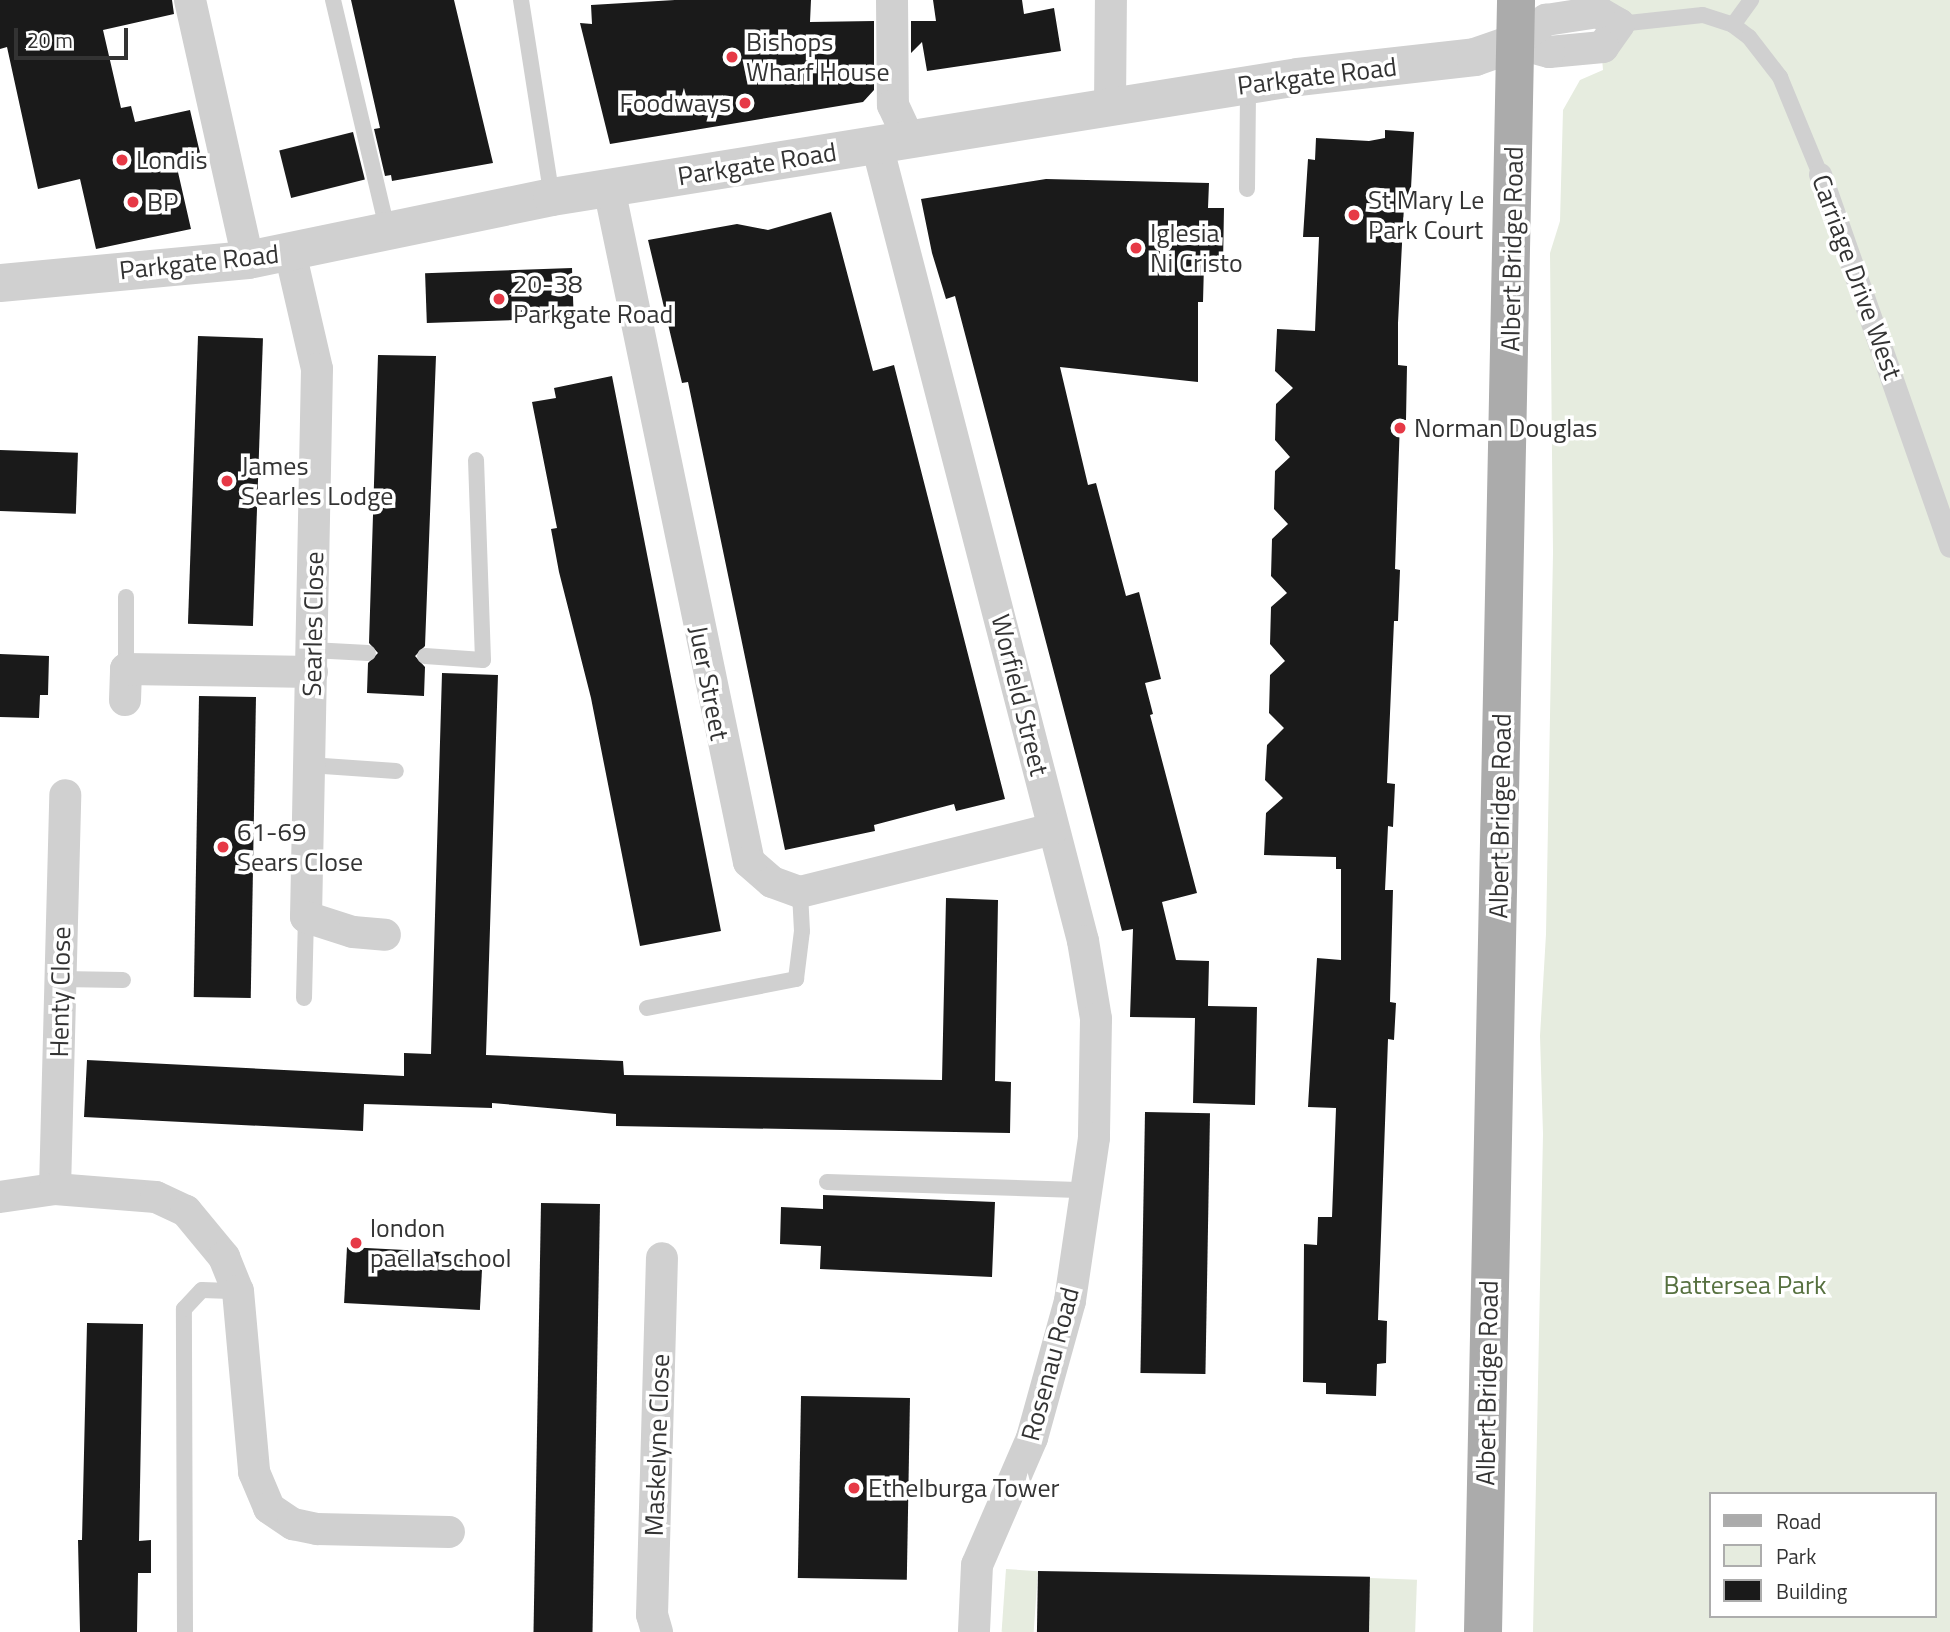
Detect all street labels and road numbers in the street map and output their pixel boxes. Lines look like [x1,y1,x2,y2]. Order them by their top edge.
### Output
street label: Parkgate Road [1236,51,1398,101]
street label: Parkgate Road [675,136,839,192]
street label: Albert Bridge Road [1495,146,1529,352]
street label: Carriage Drive West [1805,170,1909,384]
street label: Parkgate Road [118,238,280,286]
street label: Searles Close [296,551,330,697]
street label: Worfield Street [985,611,1055,779]
street label: Juer Street [683,623,735,743]
street label: Albert Bridge Road [1483,713,1517,919]
street label: Henty Close [43,926,77,1058]
street label: Albert Bridge Road [1470,1280,1504,1486]
street label: Rosenau Road [1015,1284,1085,1444]
street label: Maskelyne Close [638,1353,676,1537]

